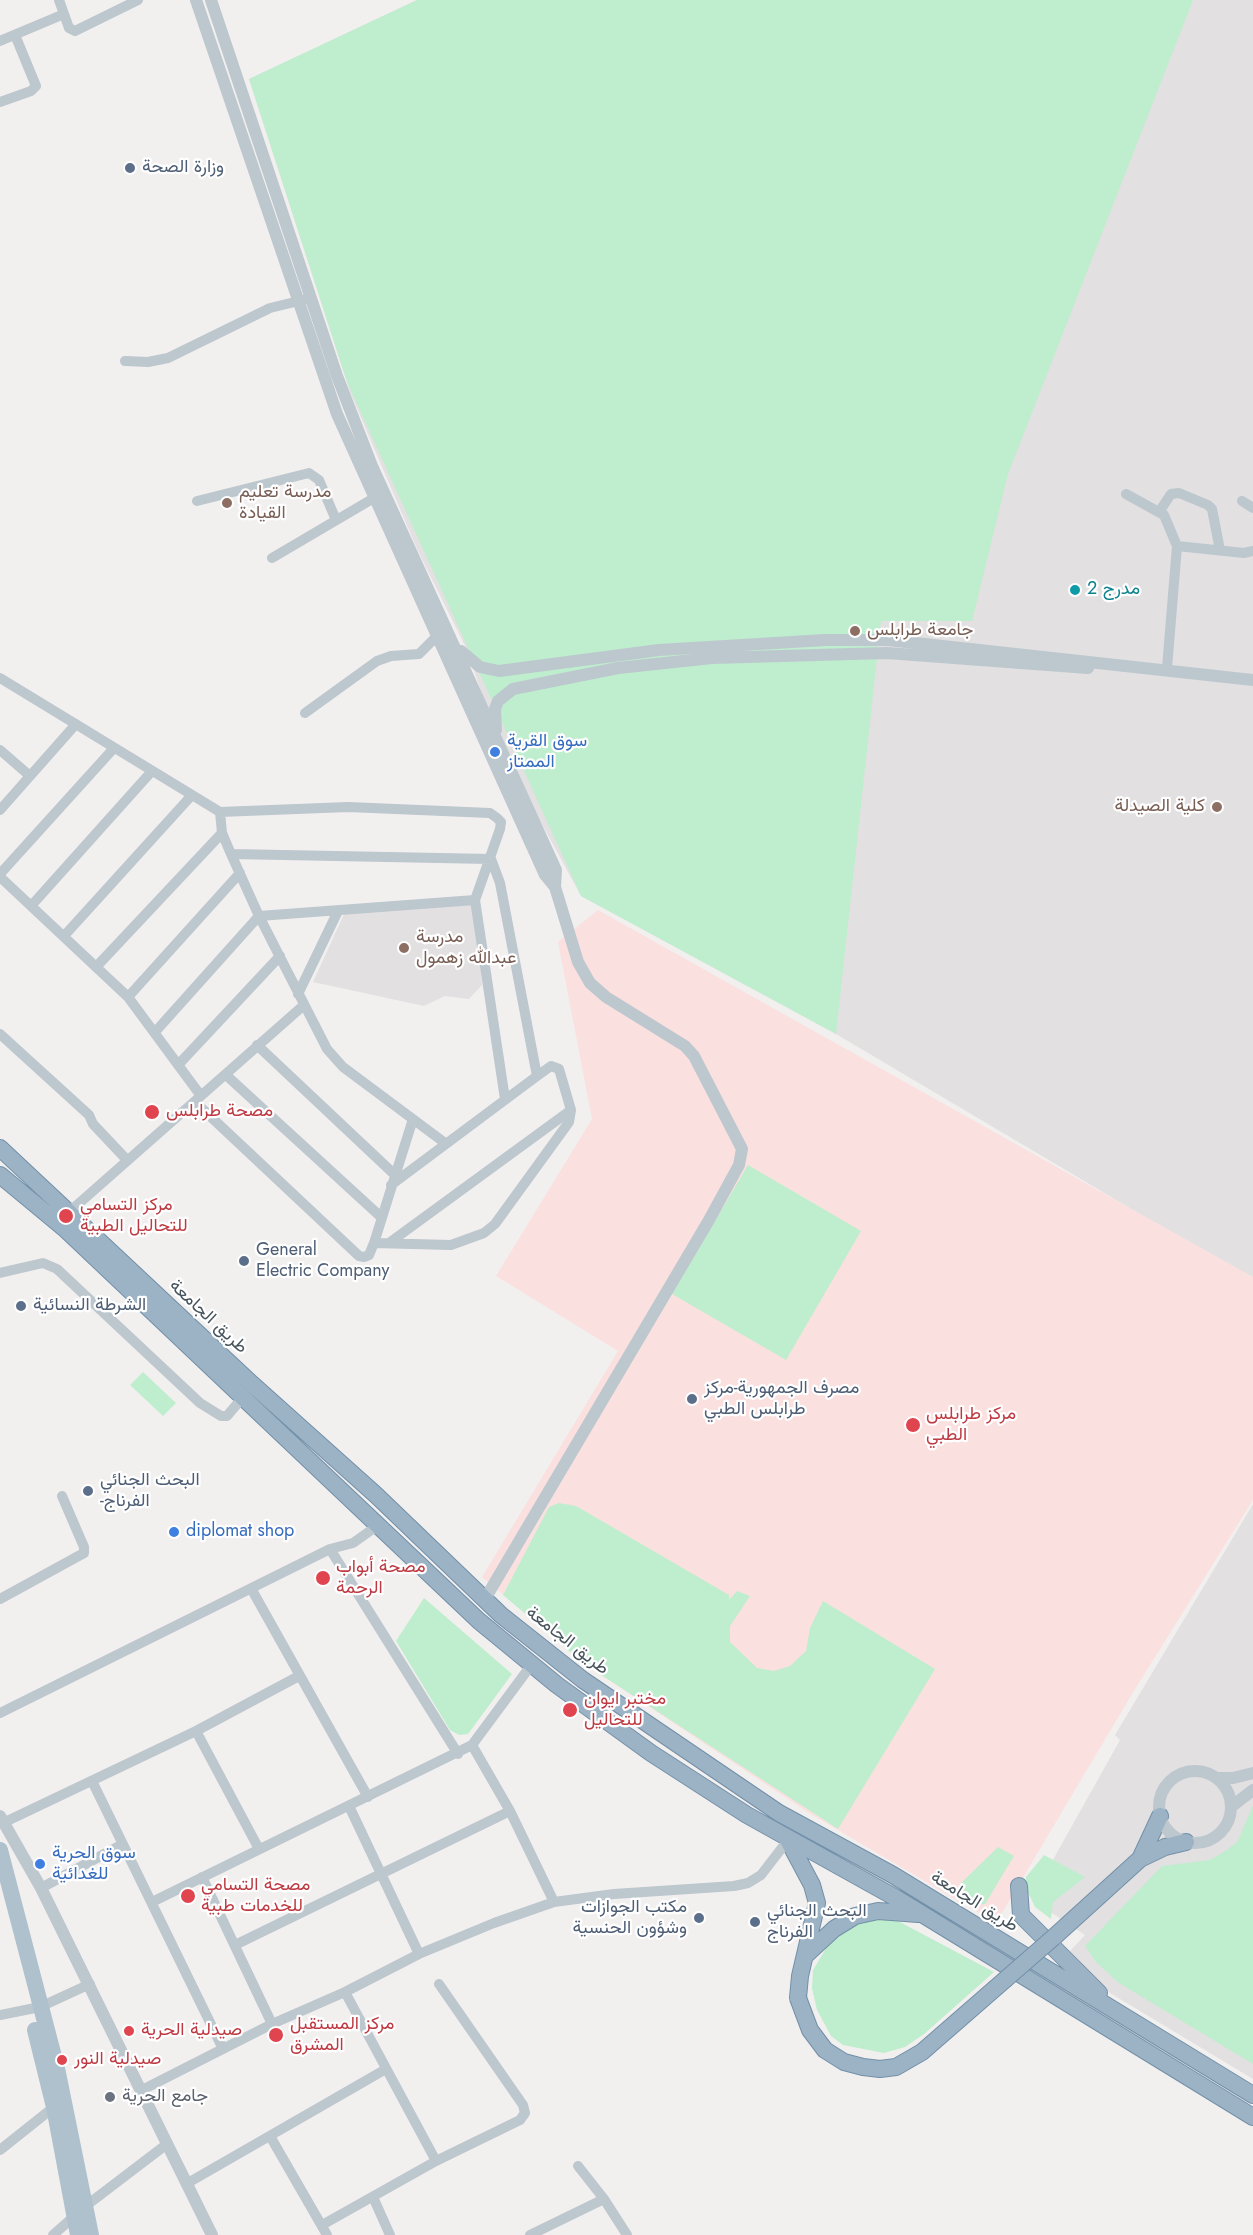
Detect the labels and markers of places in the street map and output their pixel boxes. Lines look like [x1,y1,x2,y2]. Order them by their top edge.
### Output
place label: وزارة الصحة [142,157,224,179]
marker: وزارة الصحة [123,161,137,175]
place label: مدرسة تعليم القيادة [239,482,331,524]
marker: مدرسة تعليم القيادة [220,496,234,510]
place label: مدرج 2 [1087,579,1140,601]
marker: مدرج 2 [1068,583,1082,597]
place label: جامعة طرابلس [867,620,973,642]
marker: جامعة طرابلس [848,624,862,638]
place label: سوق القرية الممتاز [507,731,587,774]
marker: سوق القرية الممتاز [488,745,502,759]
place label: كلية الصيدلة [1115,796,1205,818]
marker: كلية الصيدلة [1210,800,1224,814]
place label: مدرسة عبدالله زهمول [416,927,516,970]
marker: مدرسة عبدالله زهمول [397,941,411,955]
place label: مصحة طرابلس [166,1101,273,1123]
marker: مصحة طرابلس [143,1103,161,1121]
place label: مركز التسامي للتحاليل الطبية [80,1195,188,1238]
marker: مركز التسامي للتحاليل الطبية [57,1207,75,1225]
place label: General Electric Company [256,1240,389,1282]
marker: General Electric Company [237,1254,251,1268]
place label: الشرطة النسائية [33,1295,146,1317]
marker: الشرطة النسائية [14,1299,28,1313]
place label: مصرف الجمهورية-مركز طرابلس الطبي [704,1378,859,1420]
marker: مصرف الجمهورية-مركز طرابلس الطبي [685,1392,699,1406]
place label: مركز طرابلس الطبي [926,1404,1016,1446]
marker: مركز طرابلس الطبي [904,1416,922,1434]
place label: البحث الجنائي -الفرناج [100,1470,200,1512]
marker: البحث الجنائي -الفرناج [81,1484,95,1498]
place label: diplomat shop [186,1521,294,1543]
marker: diplomat shop [167,1525,181,1539]
place label: مصحة أبواب الرحمة [336,1557,425,1600]
marker: مصحة أبواب الرحمة [314,1569,332,1587]
place label: مختبر ايوان للتحاليل [584,1689,666,1732]
marker: مختبر ايوان للتحاليل [561,1701,579,1719]
place label: سوق الحرية للغدائية [52,1843,136,1886]
marker: سوق الحرية للغدائية [33,1857,47,1871]
place label: مصحة التسامي للخدمات طبية [201,1875,310,1918]
marker: مصحة التسامي للخدمات طبية [179,1887,197,1905]
place label: مكتب الجوازات وشؤون الحنسية [572,1897,687,1940]
place label: البحث الجنائي الفرناج [767,1901,867,1944]
marker: مكتب الجوازات وشؤون الحنسية [692,1911,706,1925]
marker: البحث الجنائي الفرناج [748,1915,762,1929]
place label: مركز المستقبل المشرق [290,2014,394,2056]
place label: صيدلية الحرية [141,2020,242,2042]
marker: صيدلية الحرية [122,2024,136,2038]
marker: مركز المستقبل المشرق [267,2026,285,2044]
place label: صيدلية النور [74,2049,161,2071]
marker: صيدلية النور [55,2053,69,2067]
place label: جامع الحرية [122,2086,208,2108]
marker: جامع الحرية [103,2090,117,2104]

